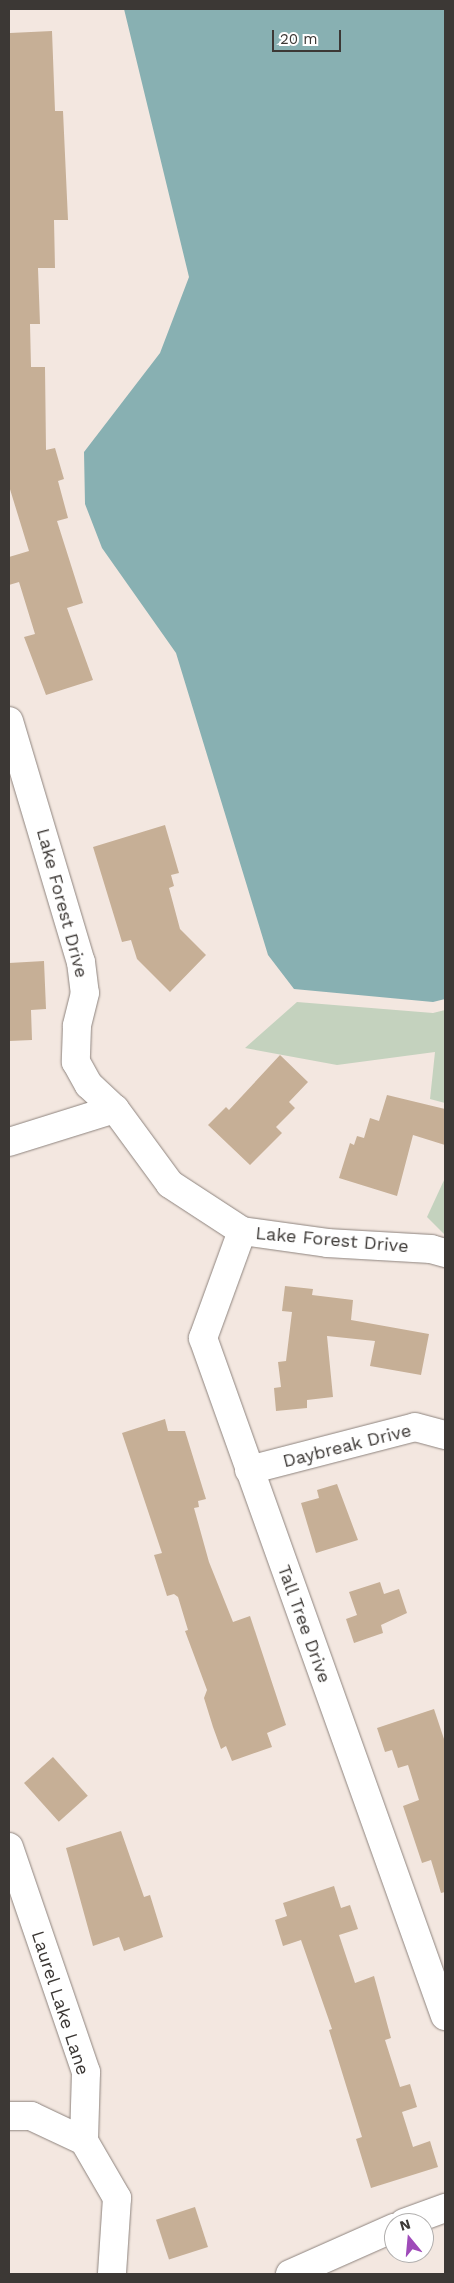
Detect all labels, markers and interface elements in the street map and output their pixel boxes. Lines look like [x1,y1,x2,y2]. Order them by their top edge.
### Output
scale bar [274,20,343,52]
text: 20 m [280,30,318,48]
street label: Lake Forest Drive [32,826,92,980]
street label: Lake Forest Drive [255,1223,409,1257]
street label: Daybreak Drive [280,1420,414,1472]
street label: Tall Tree Drive [273,1562,335,1686]
street label: Laurel Lake Lane [26,1928,94,2078]
north arrow [384,2213,434,2263]
text: N [398,2215,412,2234]

